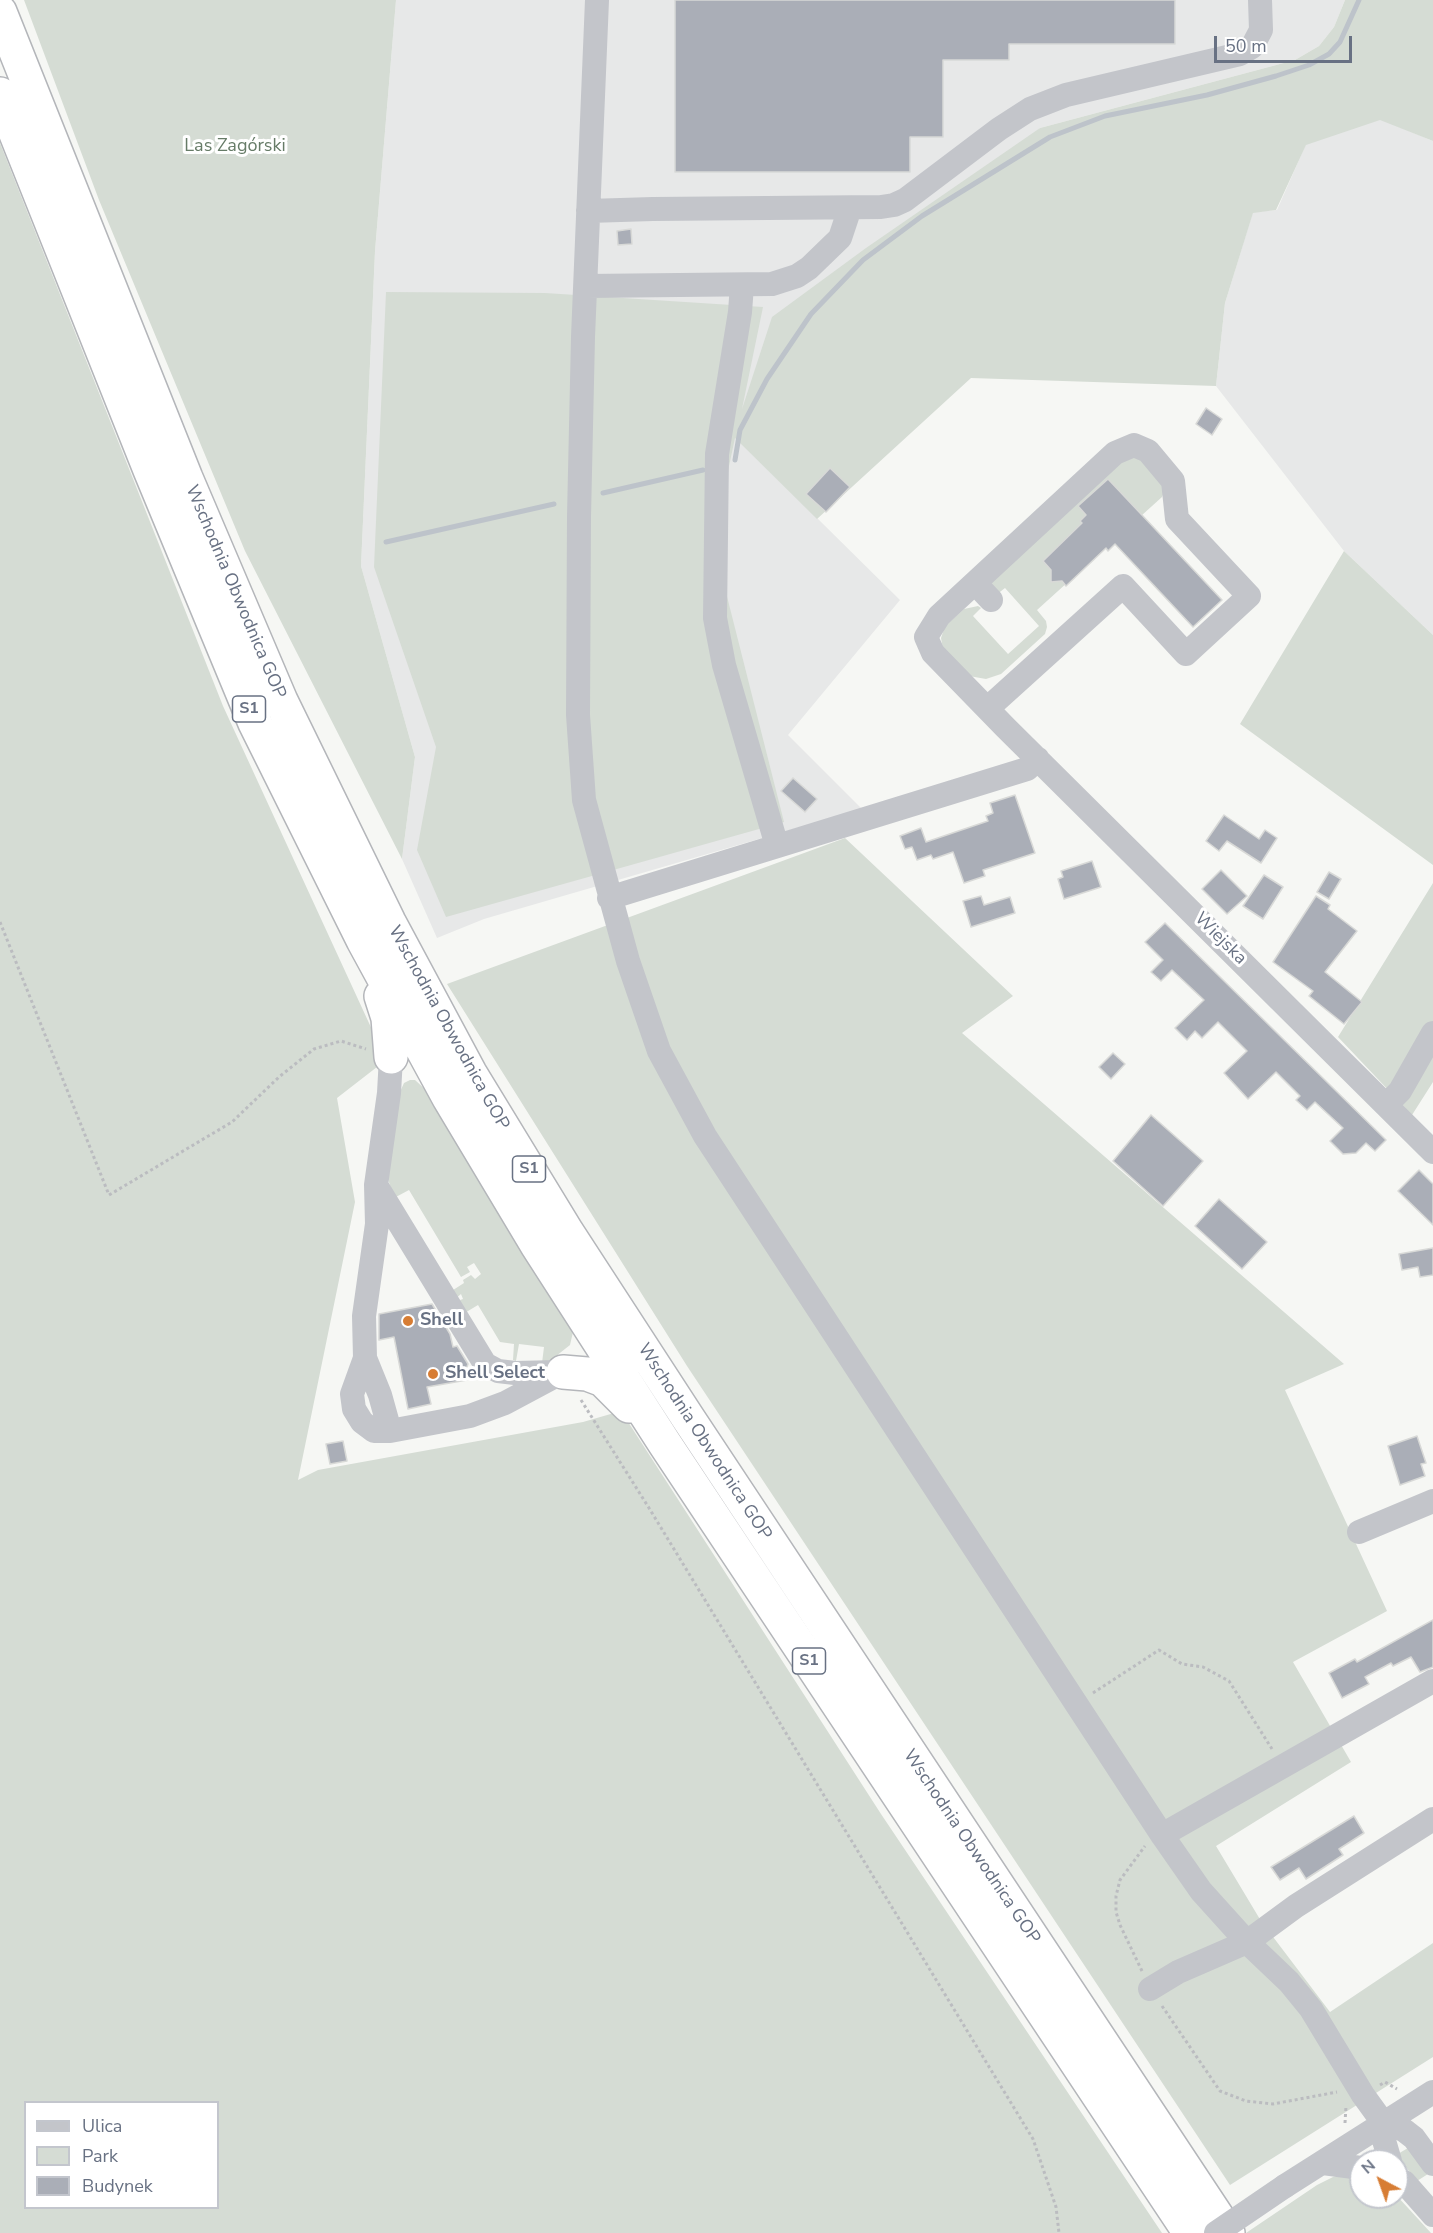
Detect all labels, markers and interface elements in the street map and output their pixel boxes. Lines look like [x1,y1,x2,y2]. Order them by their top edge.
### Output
scale bar [1217,24,1355,62]
text: 50 m [1225,34,1267,58]
park label: Las Zagórski [184,136,286,158]
street label: Wschodnia Obwodnica GOP [180,482,290,702]
road number: S1 [232,696,266,722]
street label: Wiejska [1189,908,1251,970]
street label: Wschodnia Obwodnica GOP [383,922,513,1134]
road number: S1 [512,1156,546,1182]
place label: Shell [420,1310,463,1332]
marker: Shell [401,1314,415,1328]
street label: Wschodnia Obwodnica GOP [632,1340,776,1544]
place label: Shell Select [445,1363,545,1385]
marker: Shell Select [426,1367,440,1381]
road number: S1 [792,1648,826,1674]
street label: Wschodnia Obwodnica GOP [898,1746,1044,1948]
legend [24,2101,219,2209]
text: Ulica [82,2114,122,2138]
text: Park [82,2144,118,2168]
north arrow [1349,2149,1409,2209]
text: N [1357,2155,1380,2179]
text: Budynek [82,2174,153,2198]

